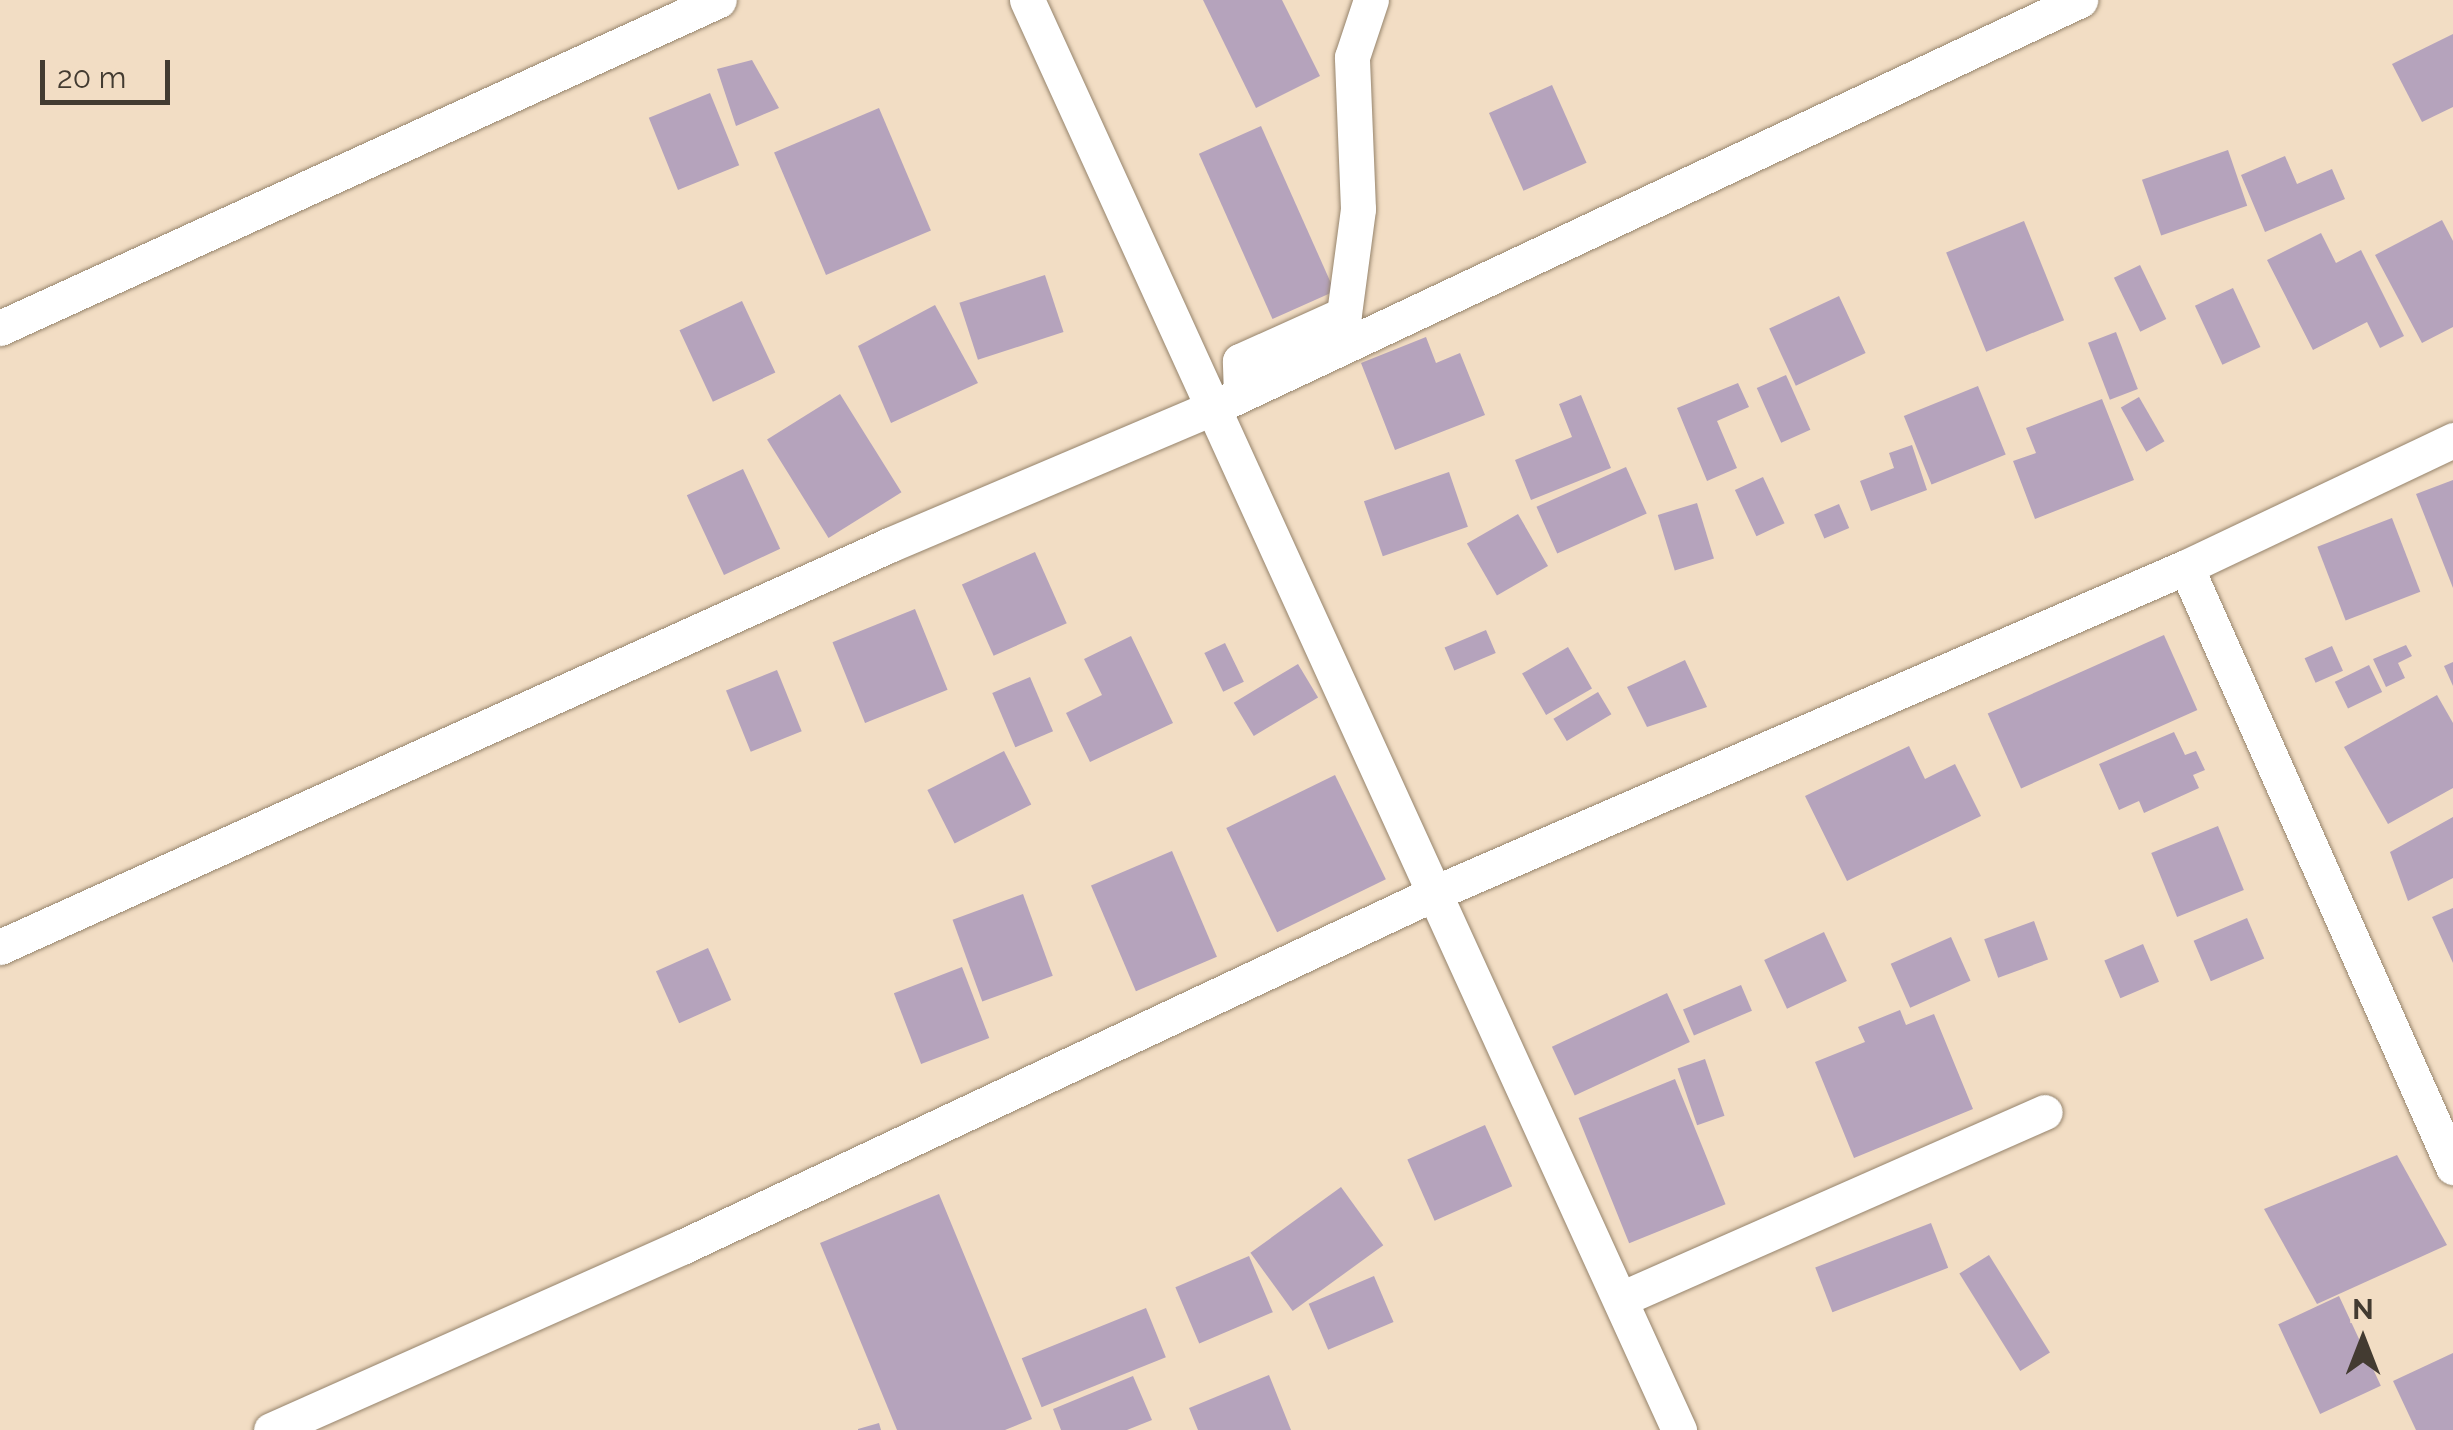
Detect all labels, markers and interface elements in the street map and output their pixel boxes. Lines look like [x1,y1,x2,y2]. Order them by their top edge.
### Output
scale bar [45,40,175,102]
text: 20 m [57,60,126,95]
north arrow [2313,1290,2413,1390]
text: N [2352,1293,2374,1326]

